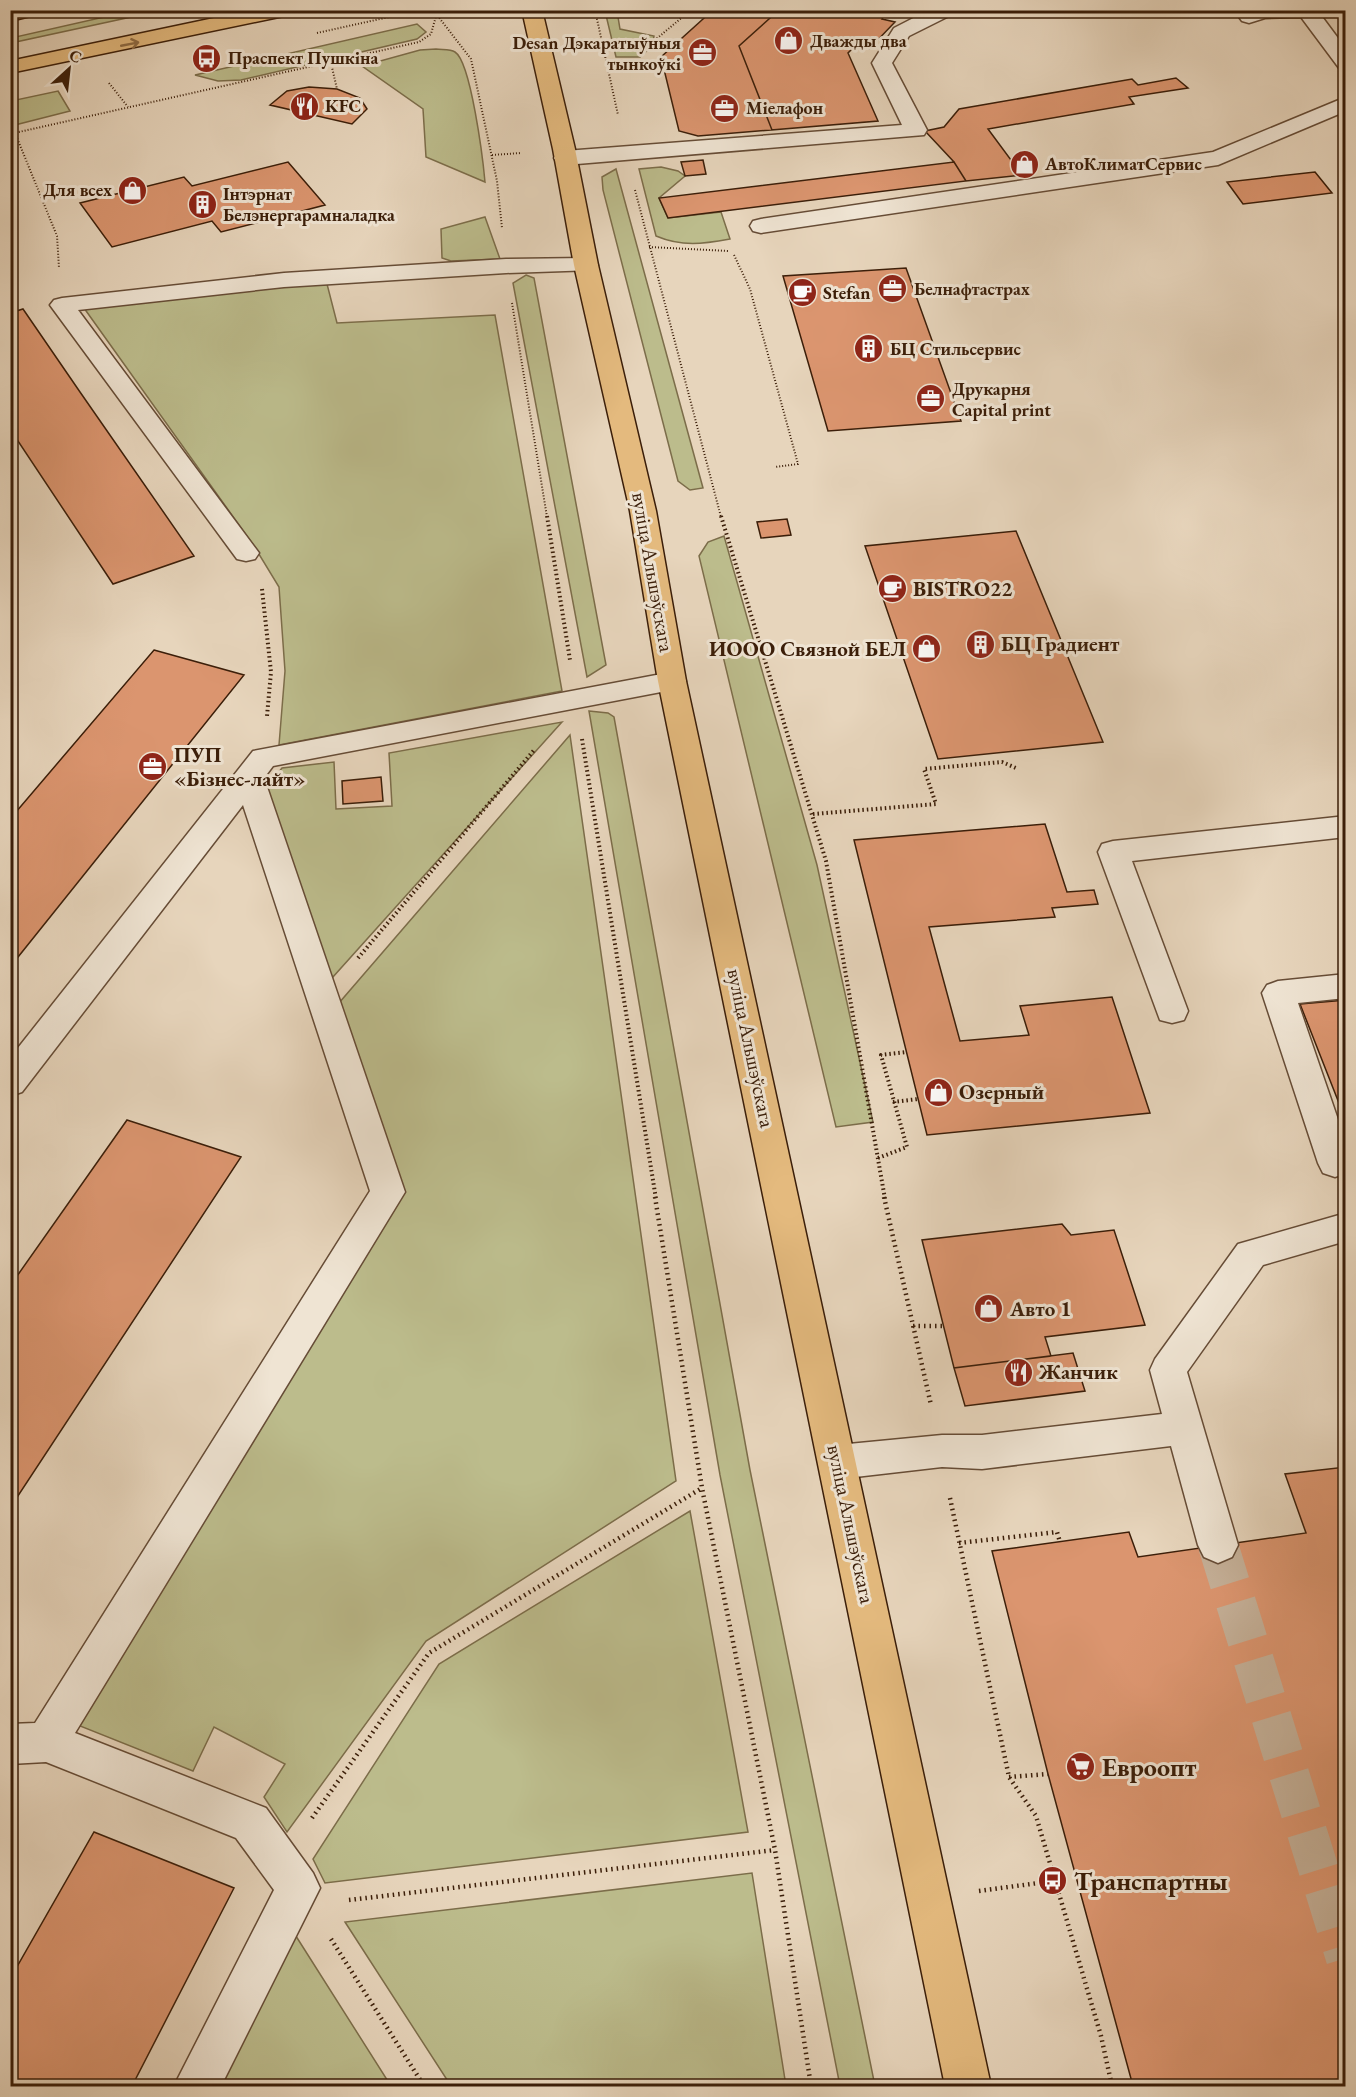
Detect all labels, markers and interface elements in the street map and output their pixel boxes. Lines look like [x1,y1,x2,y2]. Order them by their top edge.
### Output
shop icon: Дважды два [773,25,805,57]
place label: Дважды два [810,29,907,52]
place label: Desan Дэкаратыўныя тынкоўкі [513,31,682,75]
office icon: Desan Дэкаратыўныя тынкоўкі [686,37,718,69]
one-way arrow [119,38,139,49]
north arrow [39,39,99,99]
bus stop icon: Праспект Пушкіна [191,42,223,74]
text: С [66,44,85,68]
place label: Праспект Пушкіна [228,46,378,69]
restaurant icon: KFC [288,90,320,122]
office icon: Міелафон [709,92,741,124]
place label: KFC [325,94,361,117]
place label: Міелафон [746,96,824,119]
shop icon: АвтоКлиматСервис [1008,148,1040,180]
place label: АвтоКлиматСервис [1044,152,1202,175]
shop icon: Для всех [117,174,149,206]
place label: Для всех [43,178,112,201]
place label: Інтэрнат Белэнергарамналадка [223,182,395,226]
building icon: Інтэрнат Белэнергарамналадка [186,188,218,220]
office icon: Белнафтастрах [877,273,909,305]
cafe icon: Stefan [786,277,818,309]
place label: Белнафтастрах [914,277,1030,300]
place label: Stefan [823,281,870,304]
building icon: БЦ Стильсервис [853,333,885,365]
place label: БЦ Стильсервис [890,337,1022,360]
place label: Друкарня Capital print [952,377,1051,421]
office icon: Друкарня Capital print [915,383,947,415]
street label: вуліца Альшэўскага [626,490,681,655]
cafe icon: BISTRO22 [876,573,908,605]
place label: BISTRO22 [913,575,1012,602]
building icon: БЦ Градиент [964,628,996,660]
place label: БЦ Градиент [1001,630,1120,657]
shop icon: ИООО Связной БЕЛ [911,633,943,665]
place label: ИООО Связной БЕЛ [709,635,906,662]
place label: ПУП «Бізнес-лайт» [174,741,306,792]
office icon: ПУП «Бізнес-лайт» [137,751,169,783]
street label: вуліца Альшэўскага [721,966,782,1131]
shop icon: Озерный [922,1076,954,1108]
place label: Озерный [959,1078,1044,1105]
shop icon: Авто 1 [973,1293,1005,1325]
place label: Авто 1 [1009,1295,1071,1322]
restaurant icon: Жанчик [1002,1356,1034,1388]
place label: Жанчик [1038,1358,1118,1385]
street label: вуліца Альшэўскага [821,1442,882,1607]
place label: Евроопт [1102,1750,1197,1784]
supermarket icon: Евроопт [1065,1751,1097,1783]
place label: Транспартны [1074,1864,1228,1898]
bus stop icon: Транспартны [1037,1865,1069,1897]

